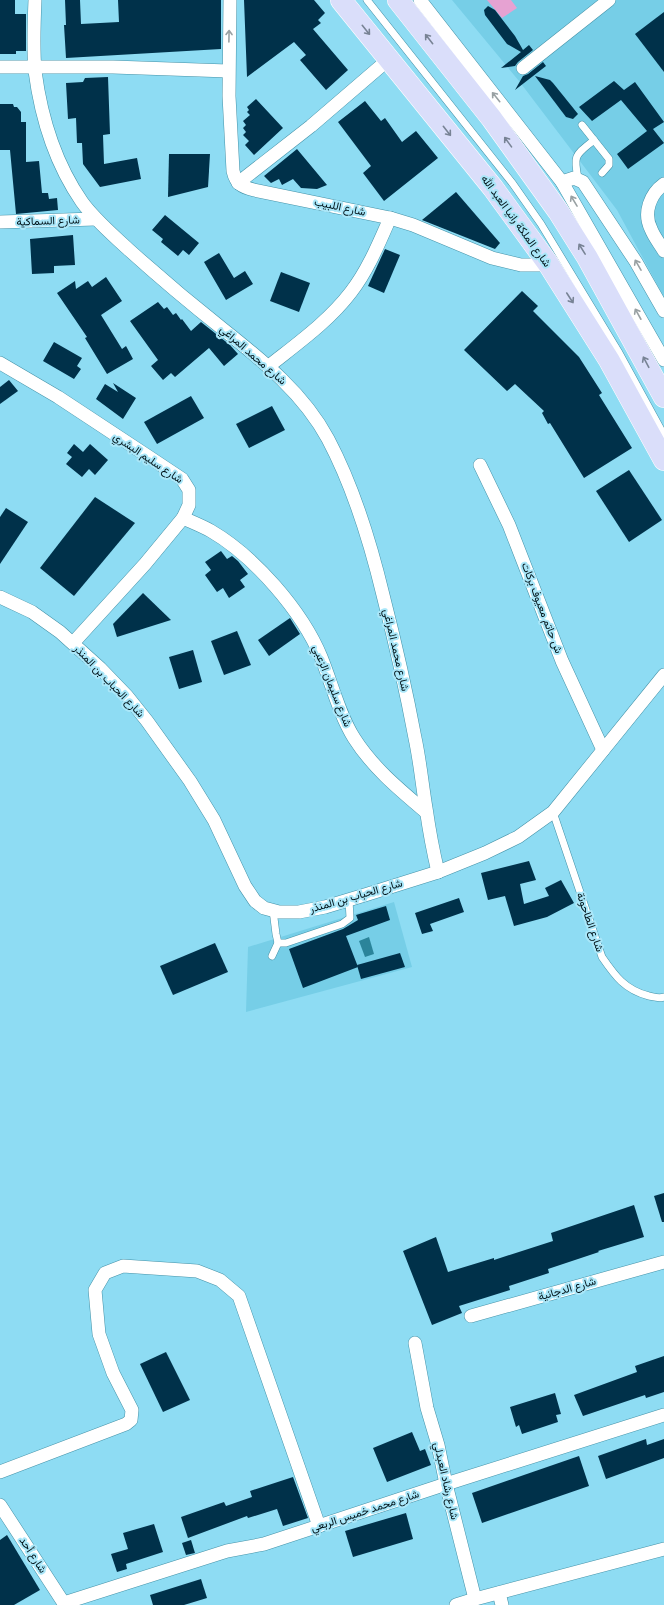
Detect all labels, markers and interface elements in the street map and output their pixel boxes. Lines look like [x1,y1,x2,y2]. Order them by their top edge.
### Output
one-way arrow [361,25,370,36]
one-way arrow [225,30,233,43]
one-way arrow [425,33,433,44]
one-way arrow [492,91,501,102]
one-way arrow [443,126,452,137]
one-way arrow [504,136,512,147]
street label: شارع الملكة رانيا العبد الله [477,173,554,270]
street label: شارع اللبيب [313,195,367,220]
one-way arrow [570,195,578,207]
street label: شارع السماكية [16,213,80,230]
one-way arrow [578,243,587,254]
one-way arrow [633,259,641,271]
one-way arrow [566,292,574,303]
one-way arrow [634,308,641,320]
street label: شارع محمد المراغي [215,323,289,390]
one-way arrow [642,356,649,368]
street label: شارع سليم البشري [109,430,186,489]
street label: ش حاتم معيوف بركات [518,561,565,656]
street label: شارع محمد المراغي [377,608,412,693]
street label: شارع الحباب بن المنذر [70,641,147,721]
street label: شارع سليمان الزعبي [307,643,354,730]
street label: شارع الحباب بن المنذر [307,876,404,917]
street label: شارع الطاحونة [573,891,606,954]
street label: شارع الدجانية [537,1274,598,1304]
street label: شارع رشاد العبدلي [428,1441,461,1522]
street label: شارع محمد خميس الربعي [309,1487,422,1538]
street label: شارع أحد [16,1534,50,1576]

